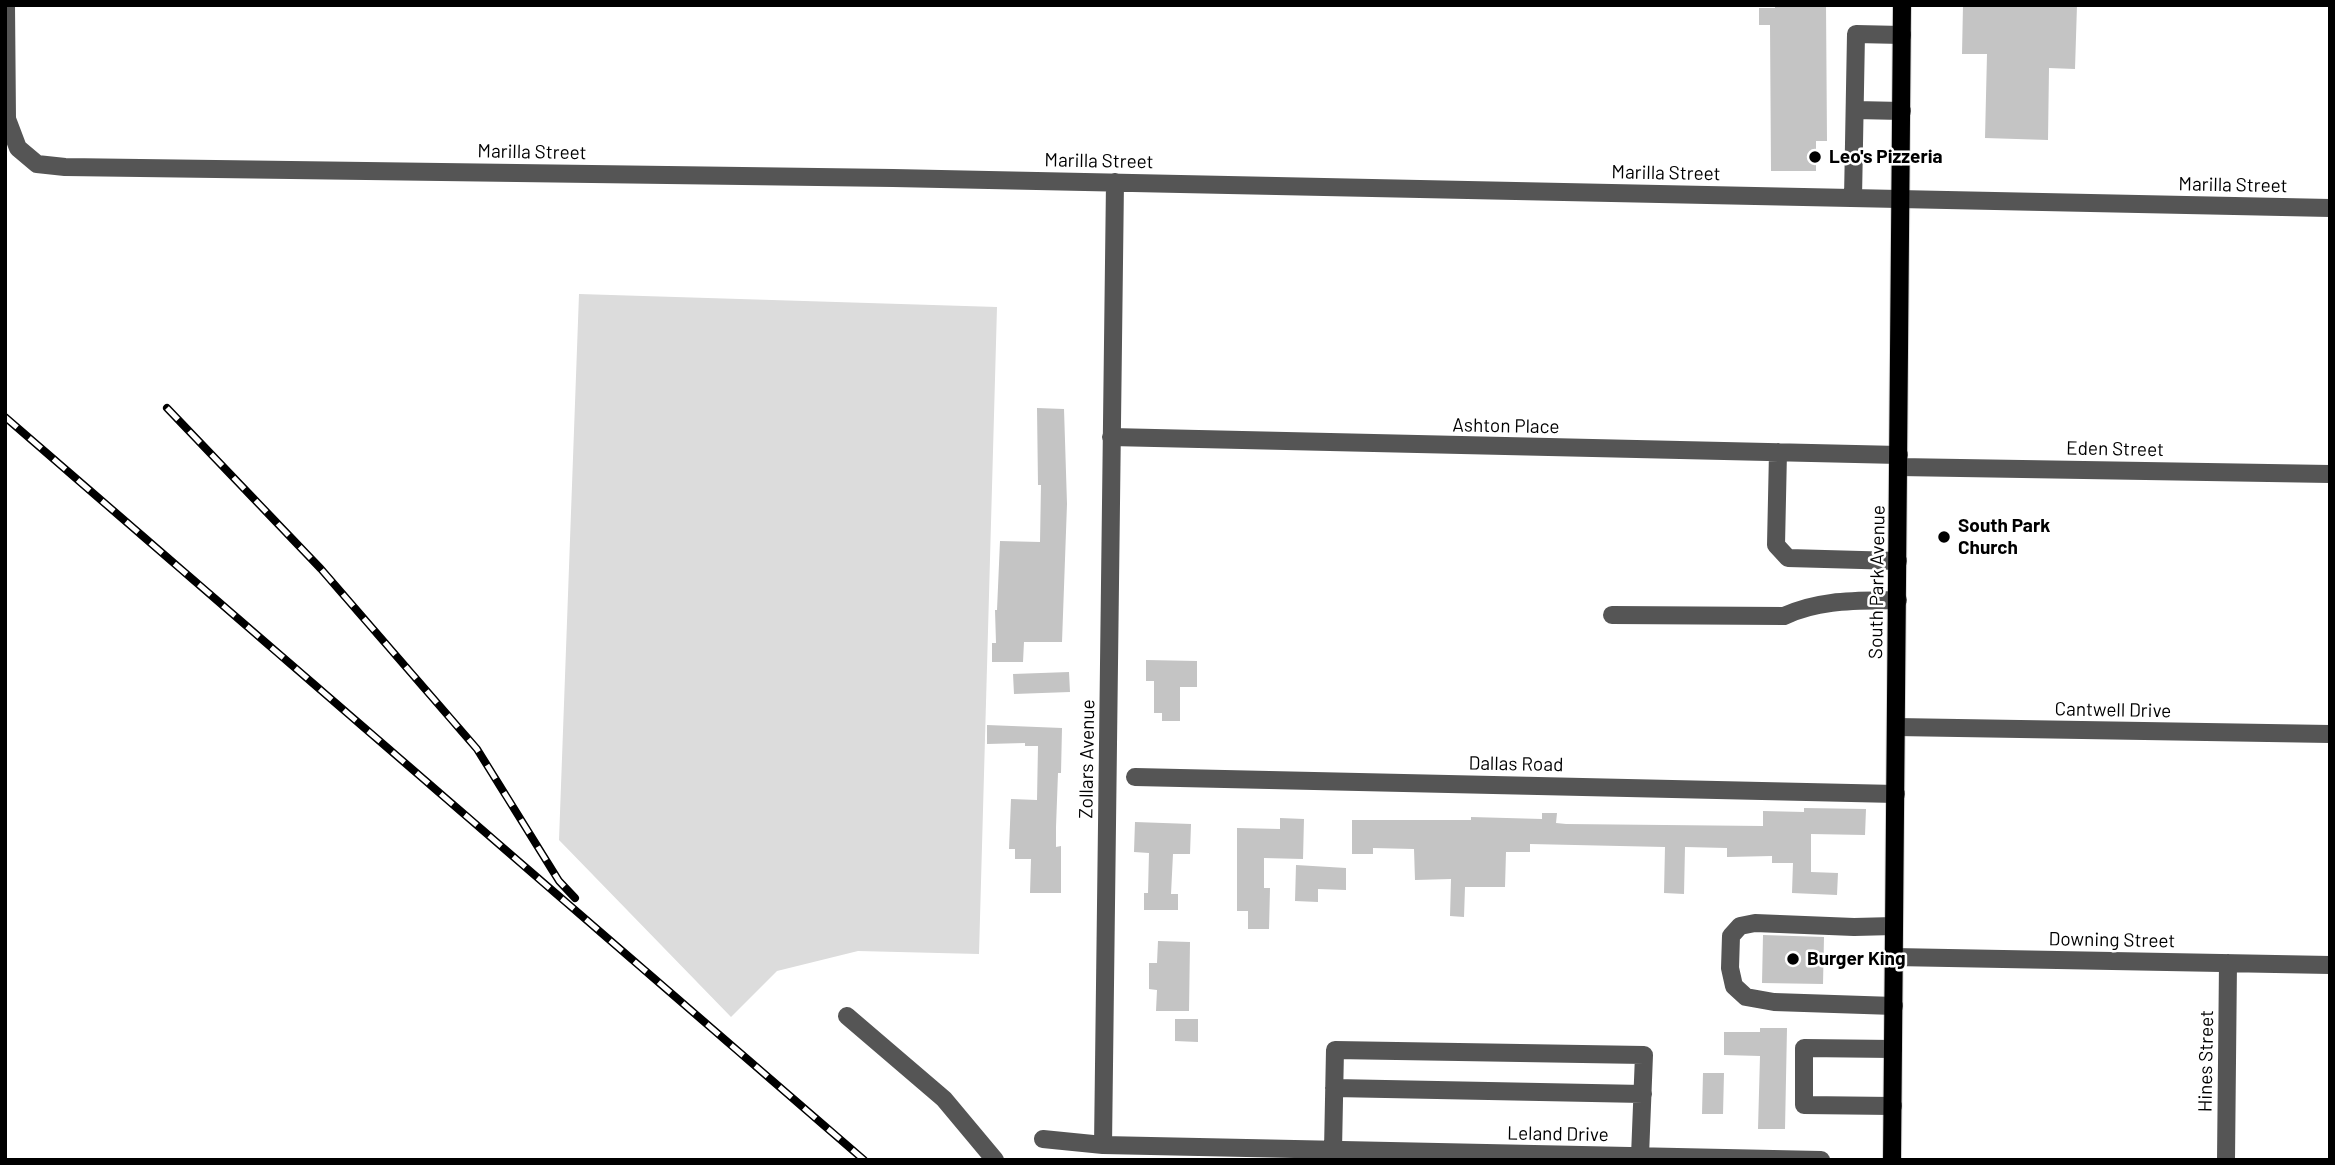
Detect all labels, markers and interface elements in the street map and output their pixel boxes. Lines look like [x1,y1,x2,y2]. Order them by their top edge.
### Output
street label: Marilla Street [477,140,587,164]
place label: Leo's Pizzeria [1829,146,1943,168]
street label: Marilla Street [1044,149,1154,173]
marker: Leo's Pizzeria [1807,149,1823,165]
street label: Marilla Street [1611,161,1721,185]
street label: Marilla Street [2178,173,2288,197]
street label: Ashton Place [1452,414,1560,438]
street label: Eden Street [2066,437,2164,461]
street label: South Park Avenue [1864,505,1890,659]
place label: South Park Church [1958,515,2050,559]
marker: South Park Church [1936,529,1952,545]
street label: Cantwell Drive [2054,698,2172,722]
street label: Zollars Avenue [1075,699,1099,819]
street label: Dallas Road [1468,752,1564,776]
street label: Downing Street [2049,927,2175,953]
place label: Burger King [1807,948,1906,970]
marker: Burger King [1785,951,1801,967]
street label: Hines Street [2194,1010,2218,1112]
street label: Leland Drive [1507,1122,1609,1146]

